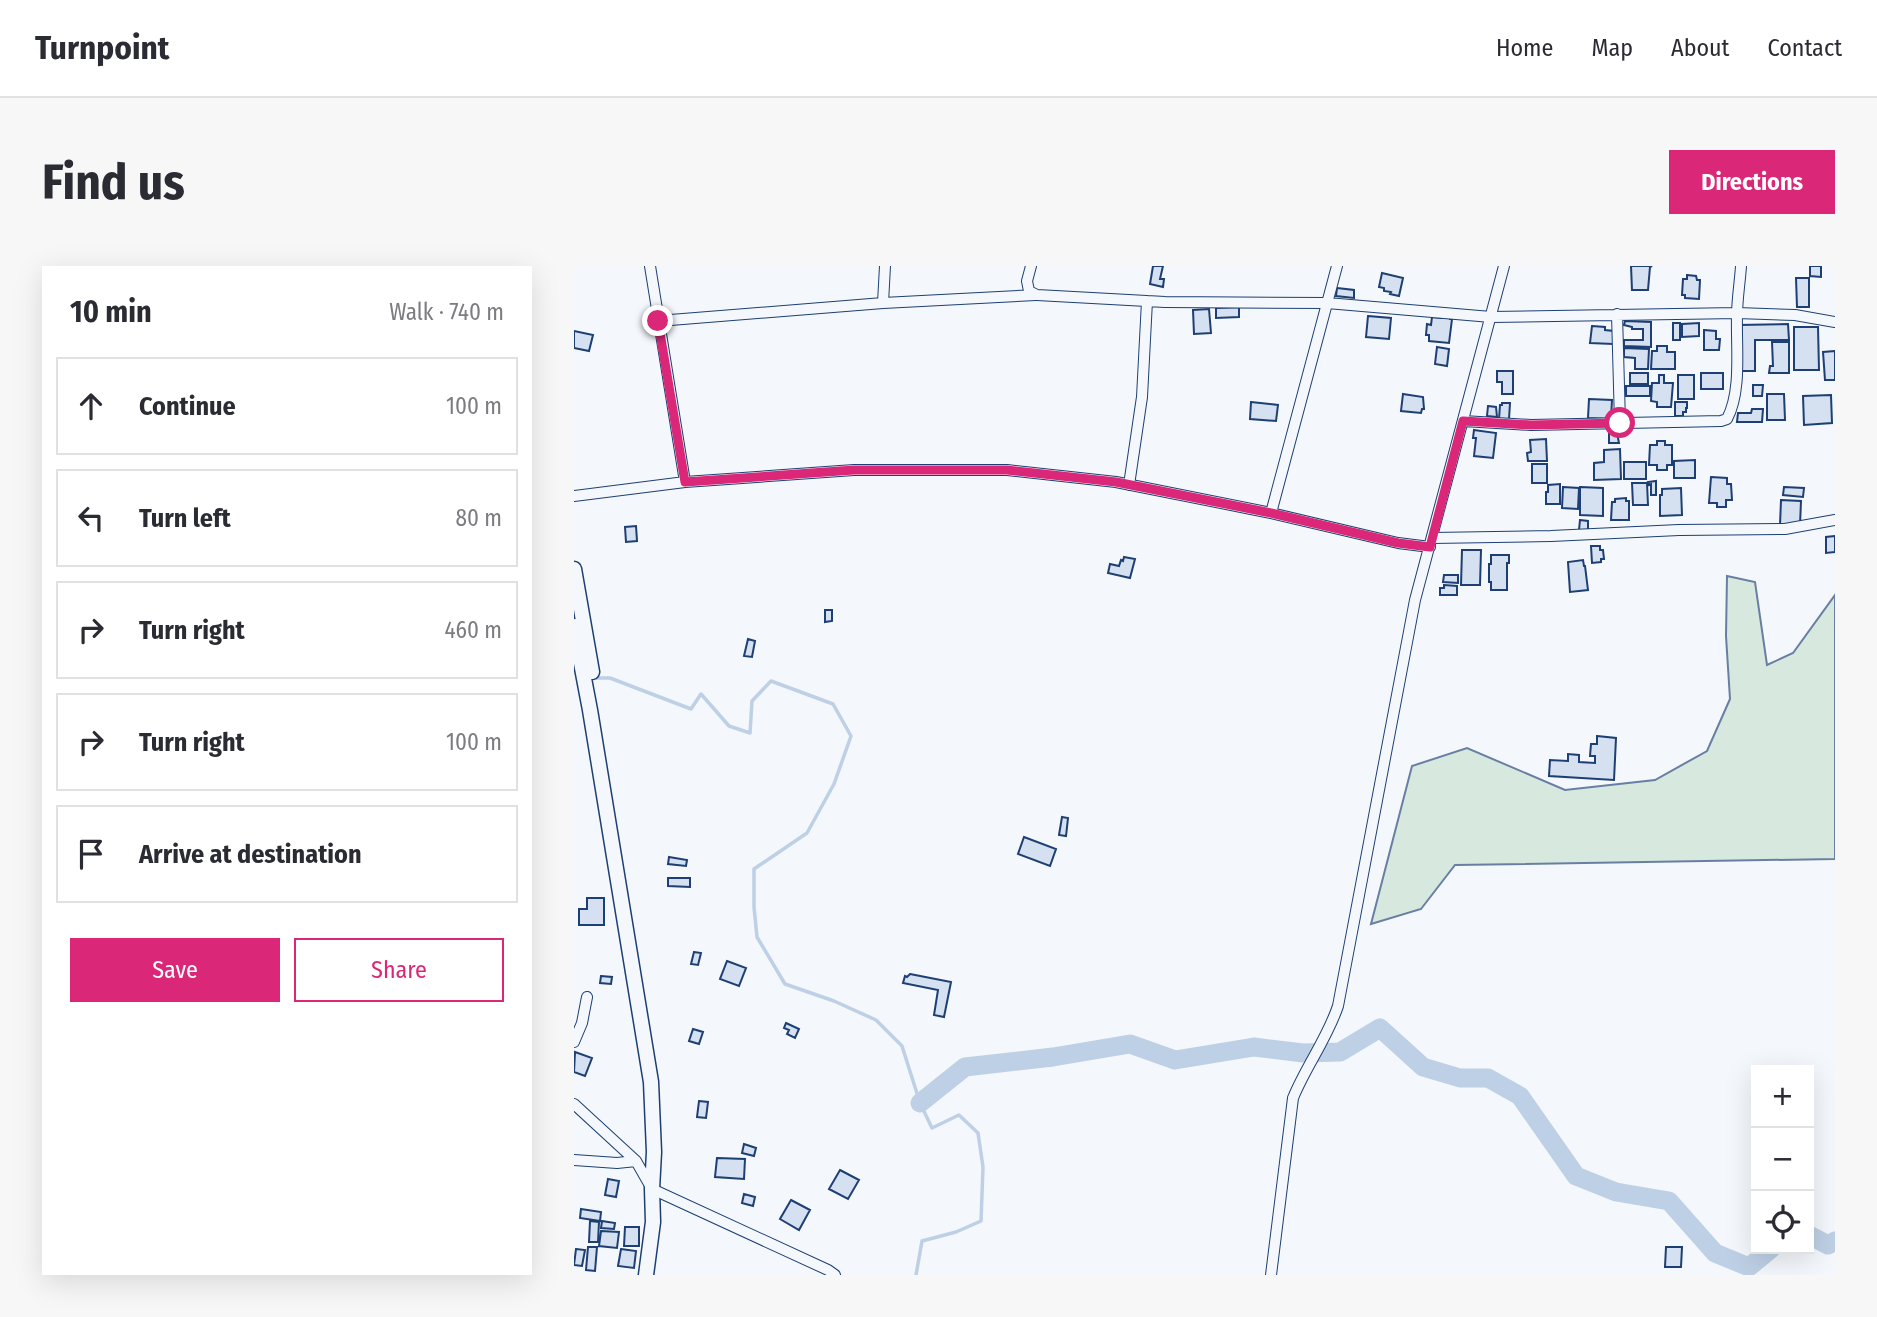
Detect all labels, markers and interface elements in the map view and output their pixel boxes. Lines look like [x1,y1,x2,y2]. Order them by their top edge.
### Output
text: Turnpoint [35,28,169,68]
text: Home [1496,34,1553,62]
text: Map [1591,34,1633,62]
text: About [1671,34,1729,62]
text: Contact [1767,34,1842,62]
button: Directions [1669,150,1835,214]
text: Find us [42,153,185,212]
text: 10 min [70,294,152,330]
text: Walk · 740 m [389,298,504,326]
route end [642,305,673,336]
icon: ahead [72,387,110,425]
text: Continue [139,391,236,422]
text: 100 m [446,392,502,420]
route start [1604,407,1635,438]
icon: left [72,499,110,537]
text: Turn left [139,503,231,534]
text: 80 m [455,504,502,532]
icon: right [72,611,110,649]
text: Turn right [139,615,245,646]
text: 460 m [444,616,502,644]
icon: right [72,723,110,761]
text: Turn right [139,727,245,758]
text: 100 m [446,728,502,756]
icon: arrive [72,835,110,873]
text: Arrive at destination [139,839,362,870]
button: Save [70,938,280,1002]
button: Share [294,938,504,1002]
map controls [1751,1065,1814,1254]
button: + [1751,1065,1814,1128]
button: − [1751,1128,1814,1191]
button: locate [1751,1191,1814,1254]

